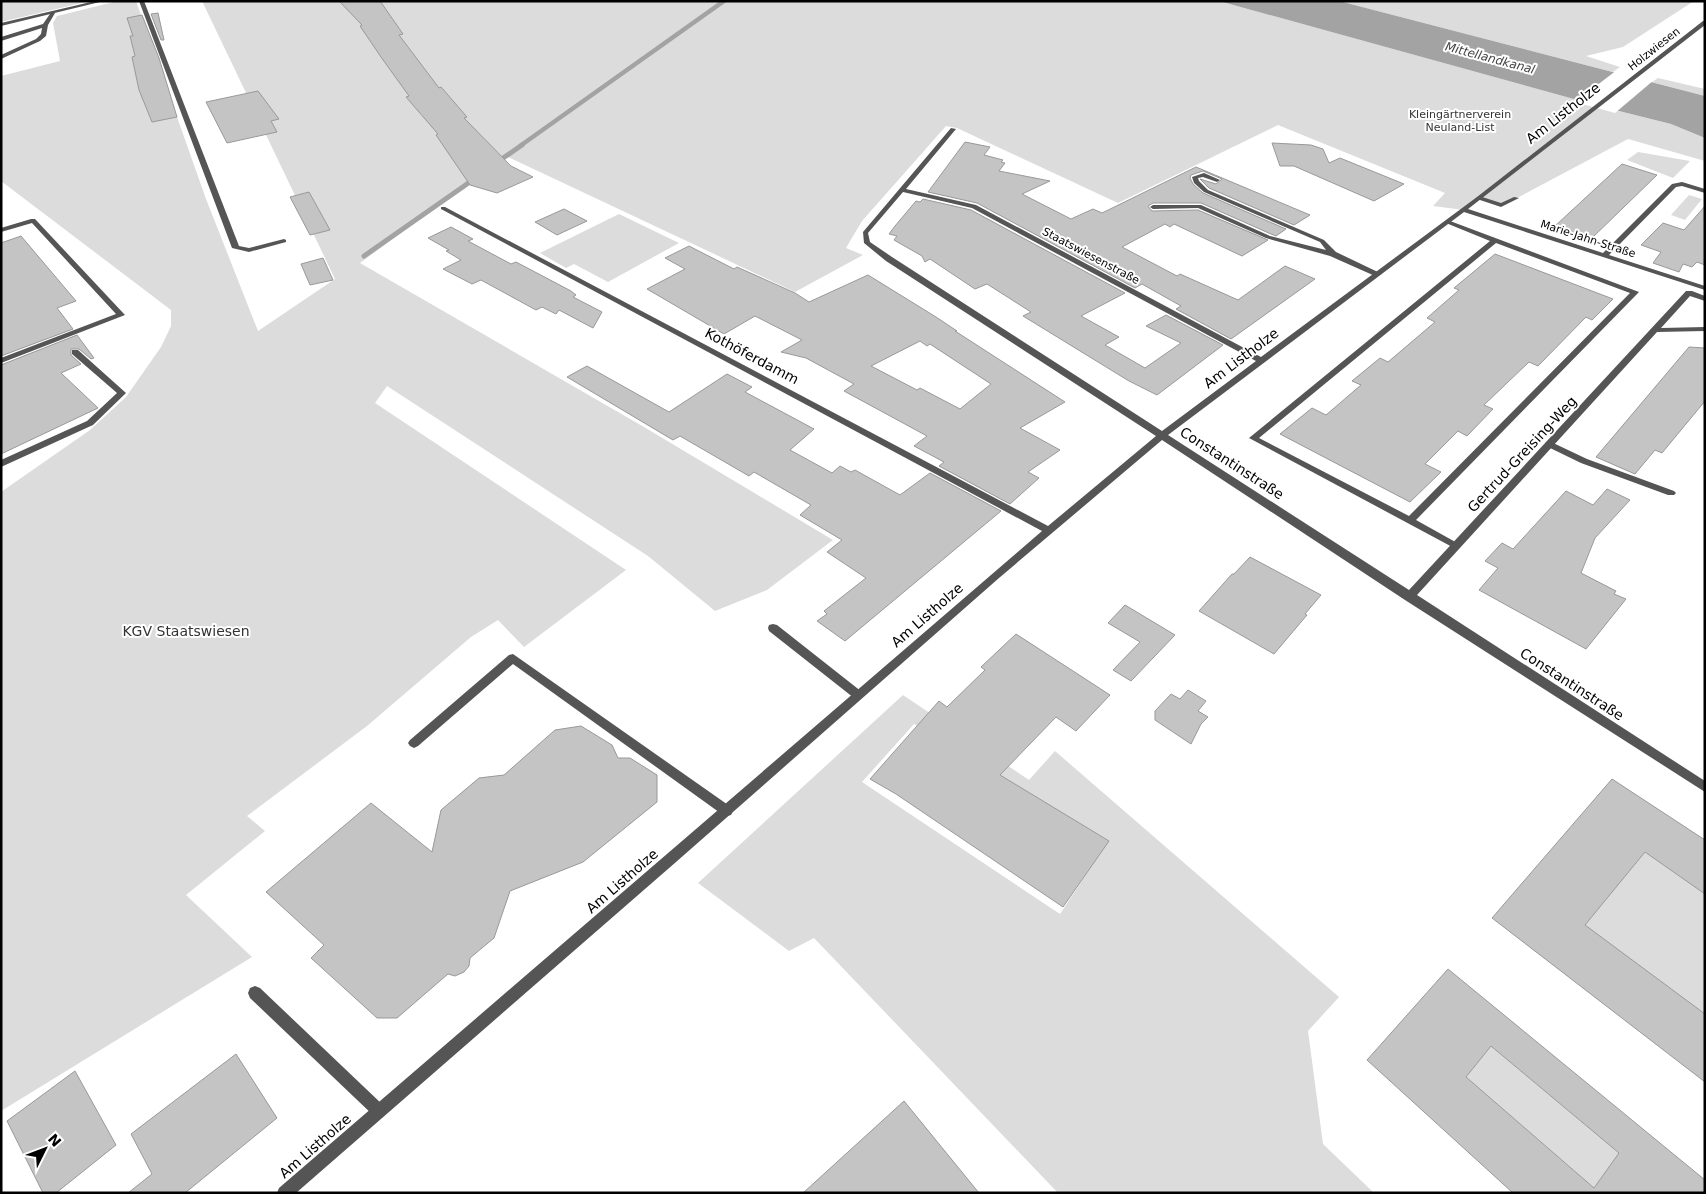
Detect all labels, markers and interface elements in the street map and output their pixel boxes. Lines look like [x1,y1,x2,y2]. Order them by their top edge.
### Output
street label: Holzwiesen [1626,25,1682,73]
water label: Mittellandkanal [1444,39,1537,77]
street label: Am Listholze [1523,79,1603,147]
park label: Kleingärtnerverein Neuland-List [1409,108,1511,134]
street label: Marie-Jahn-Straße [1539,217,1637,261]
street label: Staatswiesenstraße [1040,225,1142,287]
street label: Kothöferdamm [702,325,802,387]
street label: Am Listholze [1200,325,1282,391]
street label: Gertrud-Greising-Weg [1464,393,1580,515]
street label: Constantinstraße [1177,424,1287,502]
street label: Am Listholze [888,580,966,650]
park label: KGV Staatswiesen [122,623,250,639]
street label: Constantinstraße [1517,645,1627,723]
street label: Am Listholze [583,846,661,916]
street label: Am Listholze [276,1111,354,1181]
north arrow [20,1124,70,1174]
text: N [45,1131,65,1150]

